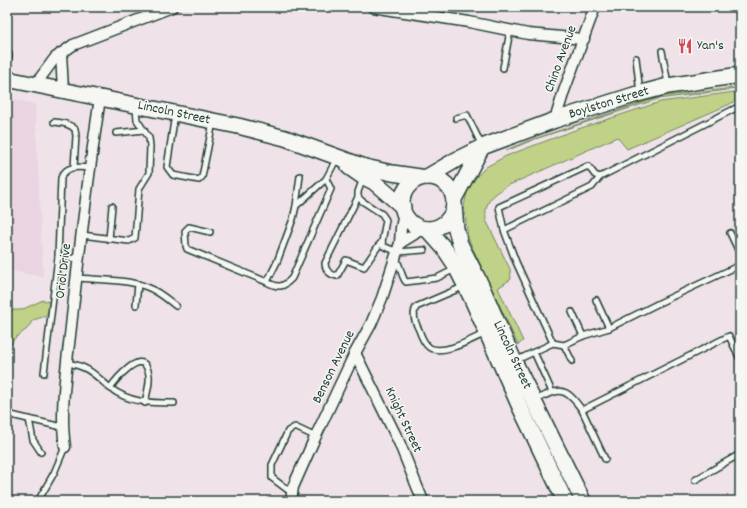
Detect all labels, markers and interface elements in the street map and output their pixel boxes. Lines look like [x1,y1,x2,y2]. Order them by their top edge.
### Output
street label: Chino Avenue [540,23,582,95]
place label: Yan's [697,36,724,56]
restaurant icon: Yan's [676,37,694,55]
street label: Boylston Street [566,81,652,125]
street label: Lincoln Street [136,96,212,130]
street label: Oriol Drive [51,242,77,300]
street label: Lincoln Street [487,317,537,393]
street label: Benson Avenue [308,327,360,407]
street label: Knight Street [379,384,427,456]

